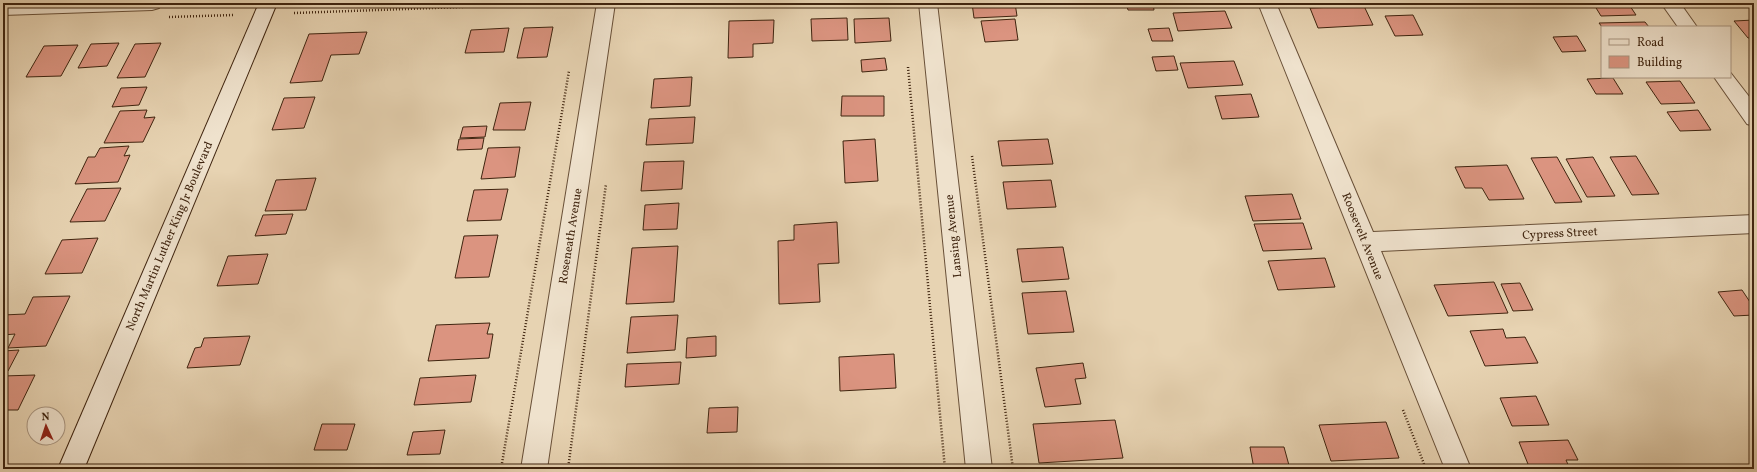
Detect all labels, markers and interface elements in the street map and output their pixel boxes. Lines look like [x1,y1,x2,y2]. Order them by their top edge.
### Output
legend [1601,26,1731,78]
text: Road [1637,35,1664,51]
text: Building [1637,55,1682,71]
street label: North Martin Luther King Jr Boulevard [123,139,217,334]
street label: Roseneath Avenue [556,187,587,285]
street label: Roosevelt Avenue [1337,190,1387,283]
street label: Lansing Avenue [942,193,966,278]
street label: Cypress Street [1522,224,1598,244]
north arrow [26,406,66,446]
text: N [41,410,50,425]

